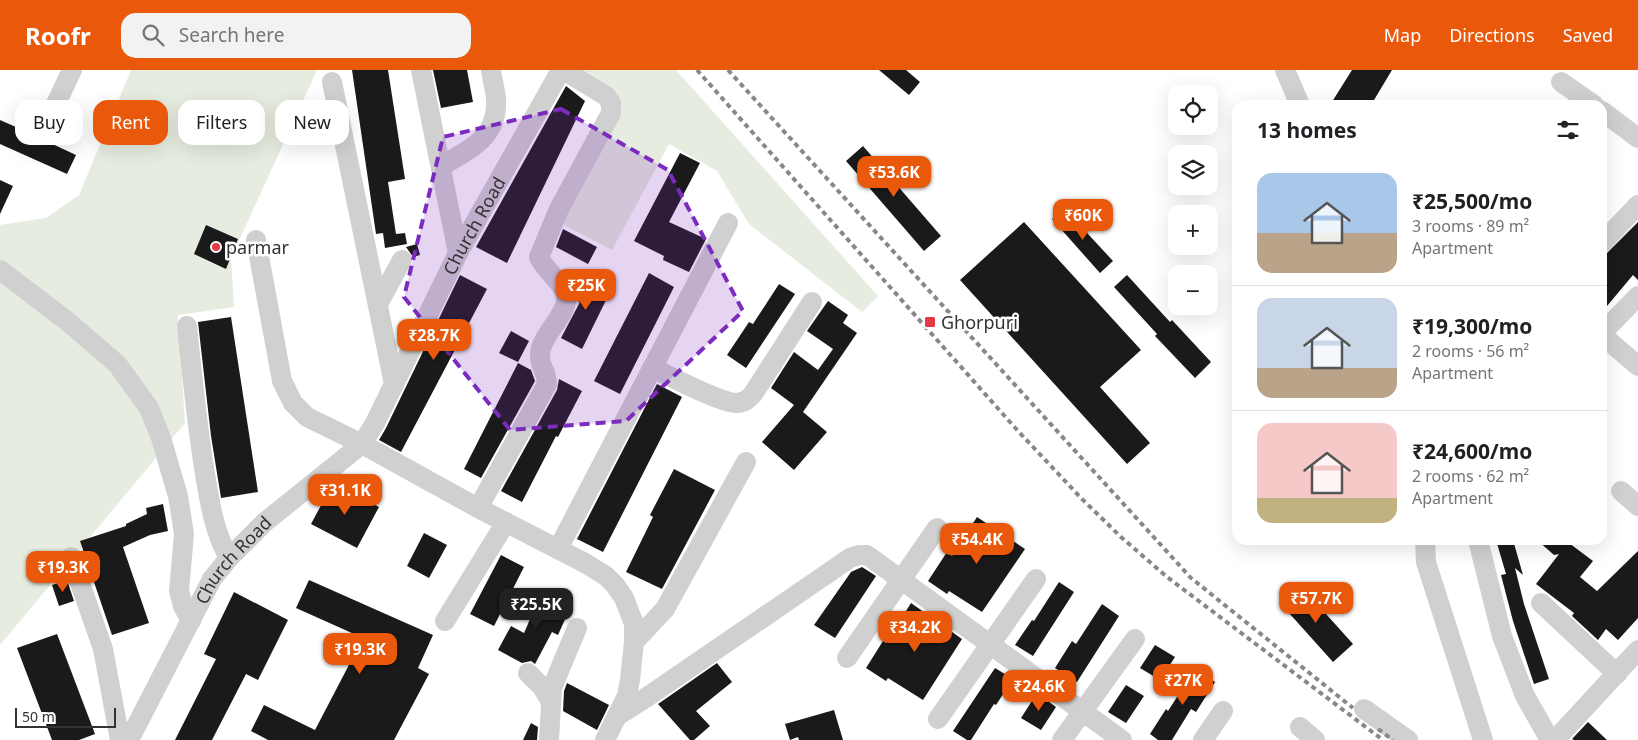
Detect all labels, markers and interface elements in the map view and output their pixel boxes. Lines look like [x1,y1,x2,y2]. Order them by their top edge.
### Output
search box [121,13,471,58]
text: Roofr [25,19,91,52]
icon: search [139,21,167,49]
text: Search here [179,22,284,48]
text: Map [1384,23,1421,47]
text: Directions [1449,23,1535,47]
text: Saved [1563,23,1613,47]
map controls [1168,85,1218,315]
button: locate [1168,85,1218,135]
chip: Buy [15,100,83,145]
chip: Rent [93,100,168,145]
chip: Filters [178,100,265,145]
chip: New [275,100,349,145]
text: 13 homes [1257,116,1357,144]
icon: filters [1554,116,1582,144]
button: layers [1168,145,1218,195]
pin: ₹53.6K [853,156,935,198]
text: ₹53.6K [868,161,920,183]
street label: Church Road [437,172,511,279]
text: ₹25,500/mo [1412,187,1532,215]
icon: home [1297,193,1357,253]
pin: ₹60K [1053,198,1113,241]
text: ₹60K [1064,204,1102,226]
button: + [1168,205,1218,255]
text: 3 rooms · 89 m² [1412,215,1529,237]
place label: parmar [226,235,290,259]
text: Apartment [1412,237,1493,259]
marker: parmar [210,241,222,253]
button: − [1168,265,1218,315]
pin: ₹25K [556,268,616,311]
text: ₹25K [567,274,605,296]
place label: Ghorpuri [941,310,1018,334]
text: ₹19,300/mo [1412,312,1532,340]
marker: Ghorpuri [923,315,937,329]
pin: ₹28.7K [393,318,475,361]
icon: home [1297,318,1357,378]
text: ₹28.7K [408,324,460,346]
text: 2 rooms · 56 m² [1412,340,1529,362]
text: Apartment [1412,362,1493,384]
text: ₹24,600/mo [1412,437,1532,465]
icon: home [1297,443,1357,503]
text: 2 rooms · 62 m² [1412,465,1529,487]
pin: ₹31.1K [304,474,386,516]
text: ₹31.1K [319,479,371,501]
text: Apartment [1412,487,1493,509]
street label: Church Road [189,511,276,608]
pin: ₹54.4K [936,522,1018,565]
text: ₹54.4K [951,528,1003,550]
pin: ₹19.3K [22,550,104,593]
text: ₹19.3K [37,556,89,578]
pin: ₹57.7K [1275,582,1357,624]
text: ₹57.7K [1290,587,1342,609]
pin: ₹25.5K [495,588,577,630]
text: ₹25.5K [510,593,562,615]
pin: ₹34.2K [874,610,956,653]
text: ₹34.2K [889,616,941,638]
pin: ₹19.3K [319,632,401,675]
text: ₹19.3K [334,638,386,660]
pin: ₹27K [1153,664,1213,706]
text: ₹27K [1164,669,1202,691]
pin: ₹24.6K [998,670,1080,712]
text: ₹24.6K [1013,675,1065,697]
scale bar [15,705,116,728]
text: 50 m [22,707,55,726]

